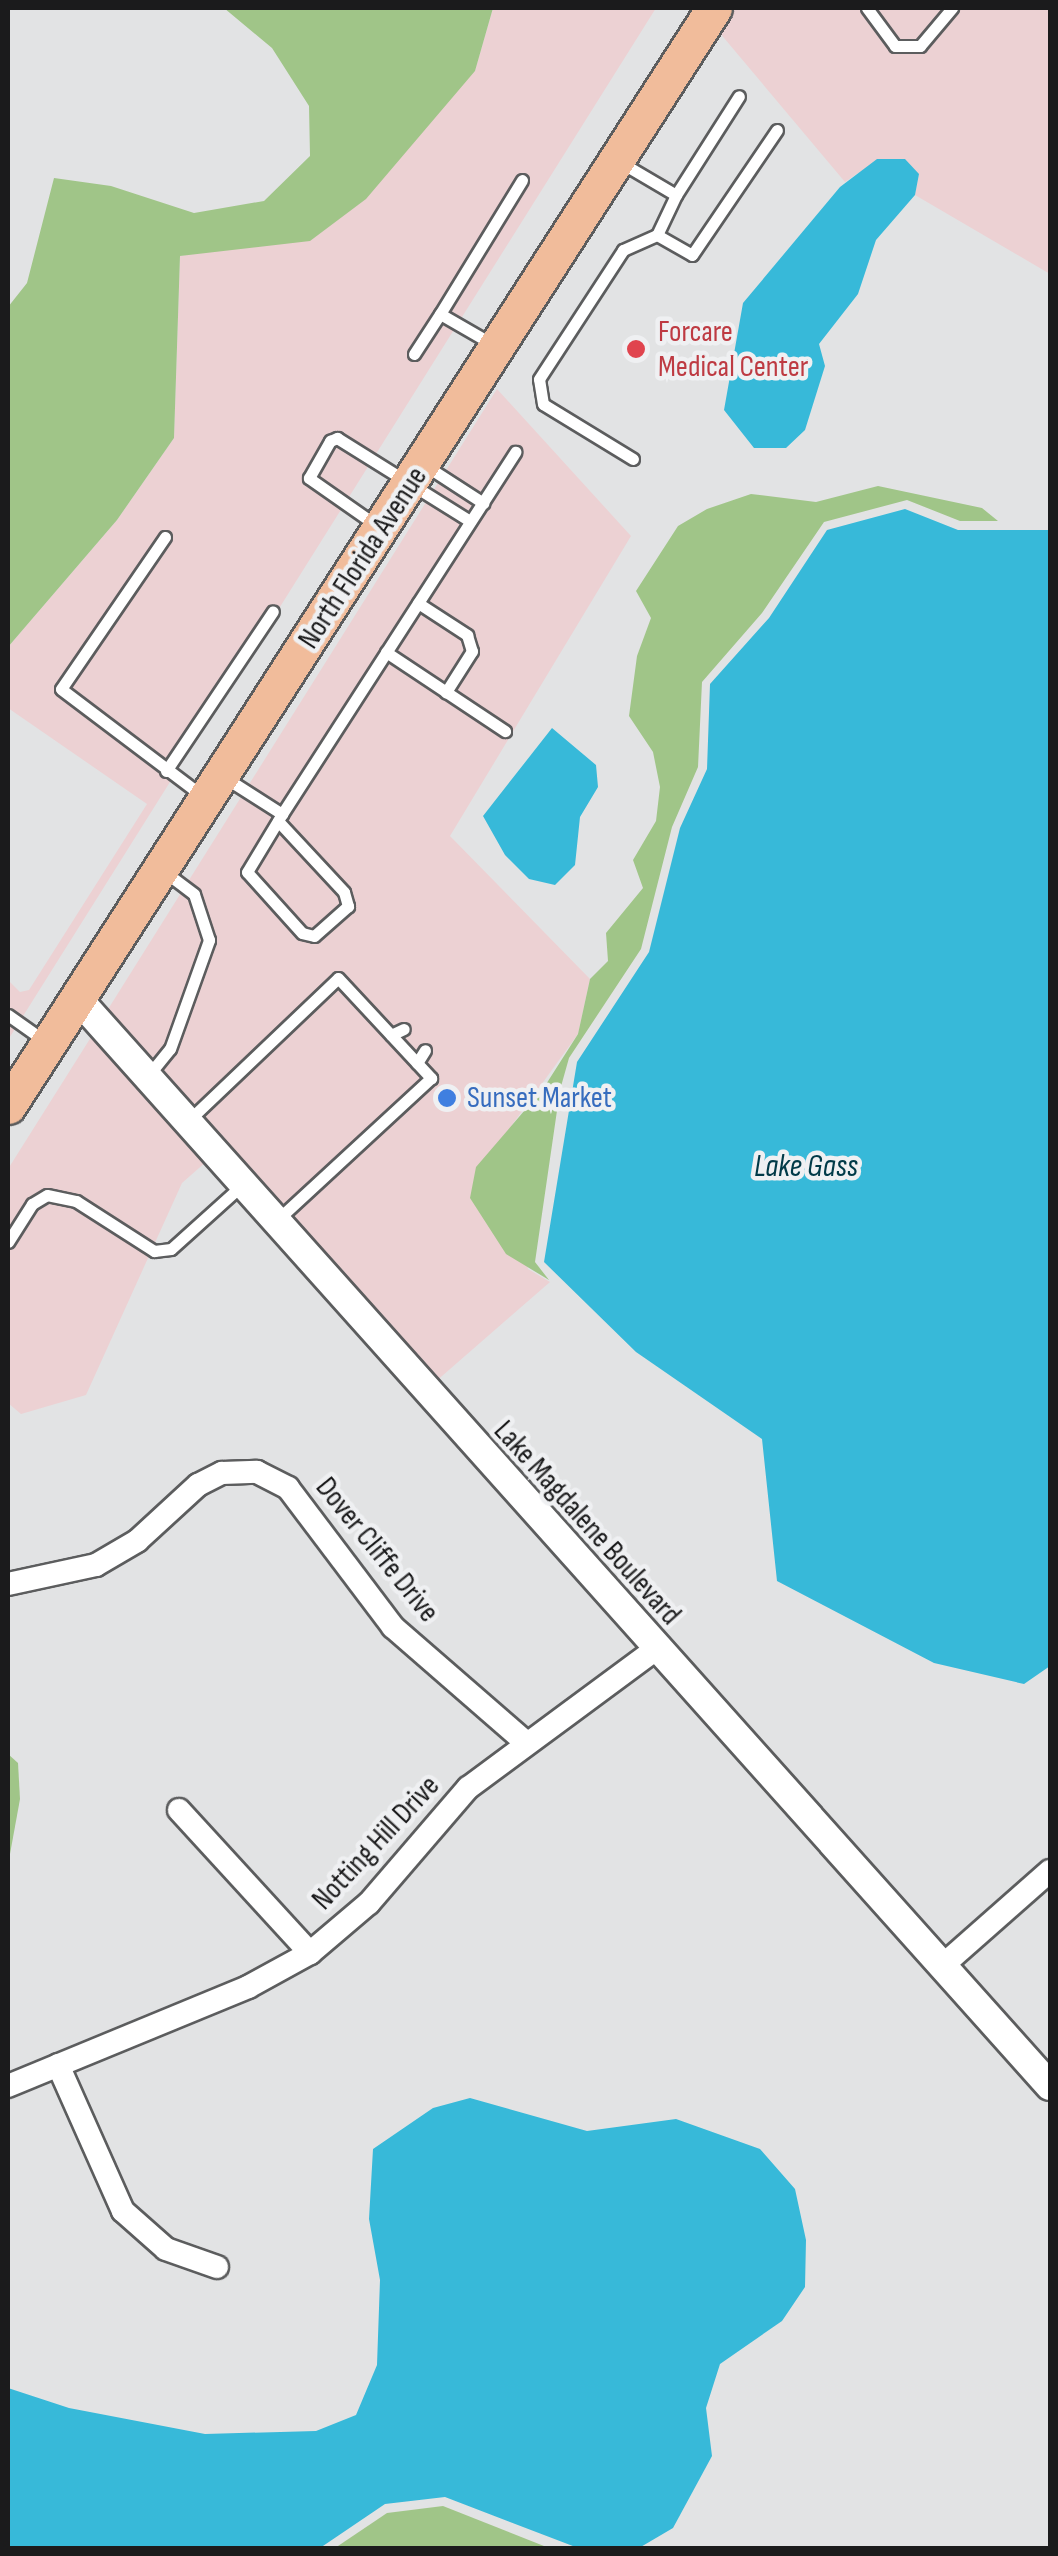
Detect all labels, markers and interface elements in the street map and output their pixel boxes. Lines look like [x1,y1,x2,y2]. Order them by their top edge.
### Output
place label: Forcare Medical Center [658,314,808,384]
marker: Forcare Medical Center [623,336,649,362]
street label: North Florida Avenue [291,460,435,656]
place label: Sunset Market [467,1080,612,1116]
marker: Sunset Market [436,1087,458,1109]
water label: Lake Gass [754,1148,858,1186]
street label: Lake Magdalene Boulevard [486,1414,688,1632]
street label: Dover Cliffe Drive [308,1470,446,1630]
street label: Notting Hill Drive [305,1768,447,1918]

